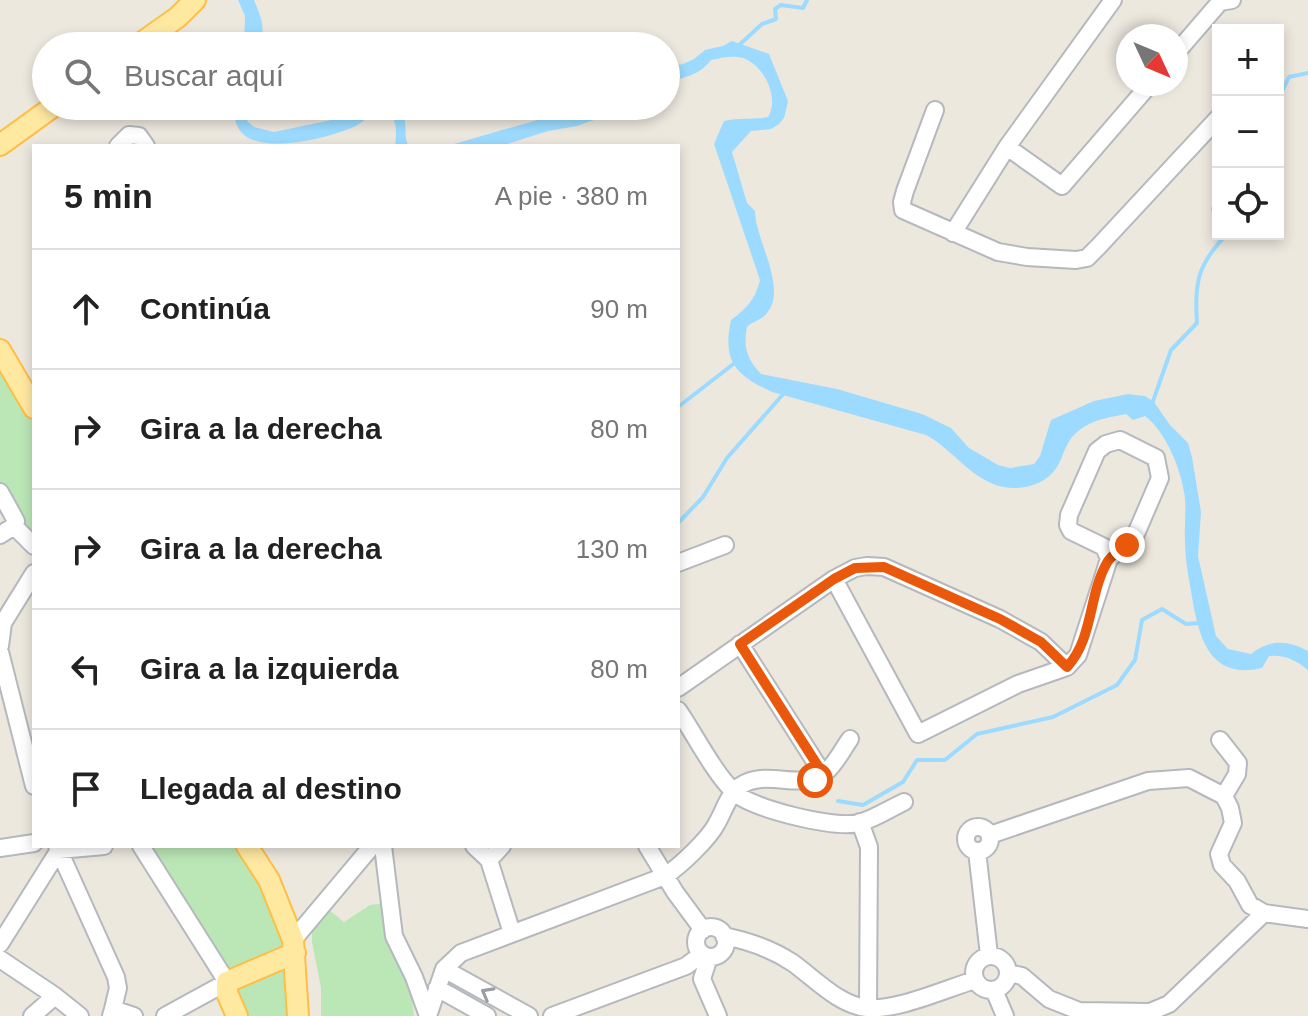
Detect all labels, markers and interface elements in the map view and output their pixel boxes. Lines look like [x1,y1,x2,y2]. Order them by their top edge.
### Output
north arrow [1116,24,1188,96]
map controls [1212,24,1284,240]
button: + [1212,24,1284,96]
search box [32,32,680,120]
icon: search [60,54,104,98]
text: Buscar aquí [124,59,284,92]
button: − [1212,96,1284,168]
button: locate [1212,168,1284,240]
text: 5 min [64,177,153,215]
text: A pie · 380 m [495,181,648,211]
icon: ahead [64,287,108,331]
text: Continúa [140,292,270,325]
text: 90 m [590,294,648,324]
icon: right [64,407,108,451]
text: Gira a la derecha [140,412,382,445]
text: 80 m [590,414,648,444]
icon: right [64,527,108,571]
route end [1109,527,1145,563]
text: Gira a la derecha [140,532,382,565]
text: 130 m [576,534,648,564]
icon: left [64,647,108,691]
text: Gira a la izquierda [140,652,398,685]
text: 80 m [590,654,648,684]
route start [797,762,833,798]
icon: arrive [64,767,108,811]
text: Llegada al destino [140,772,402,805]
one-way arrow [480,987,495,1002]

